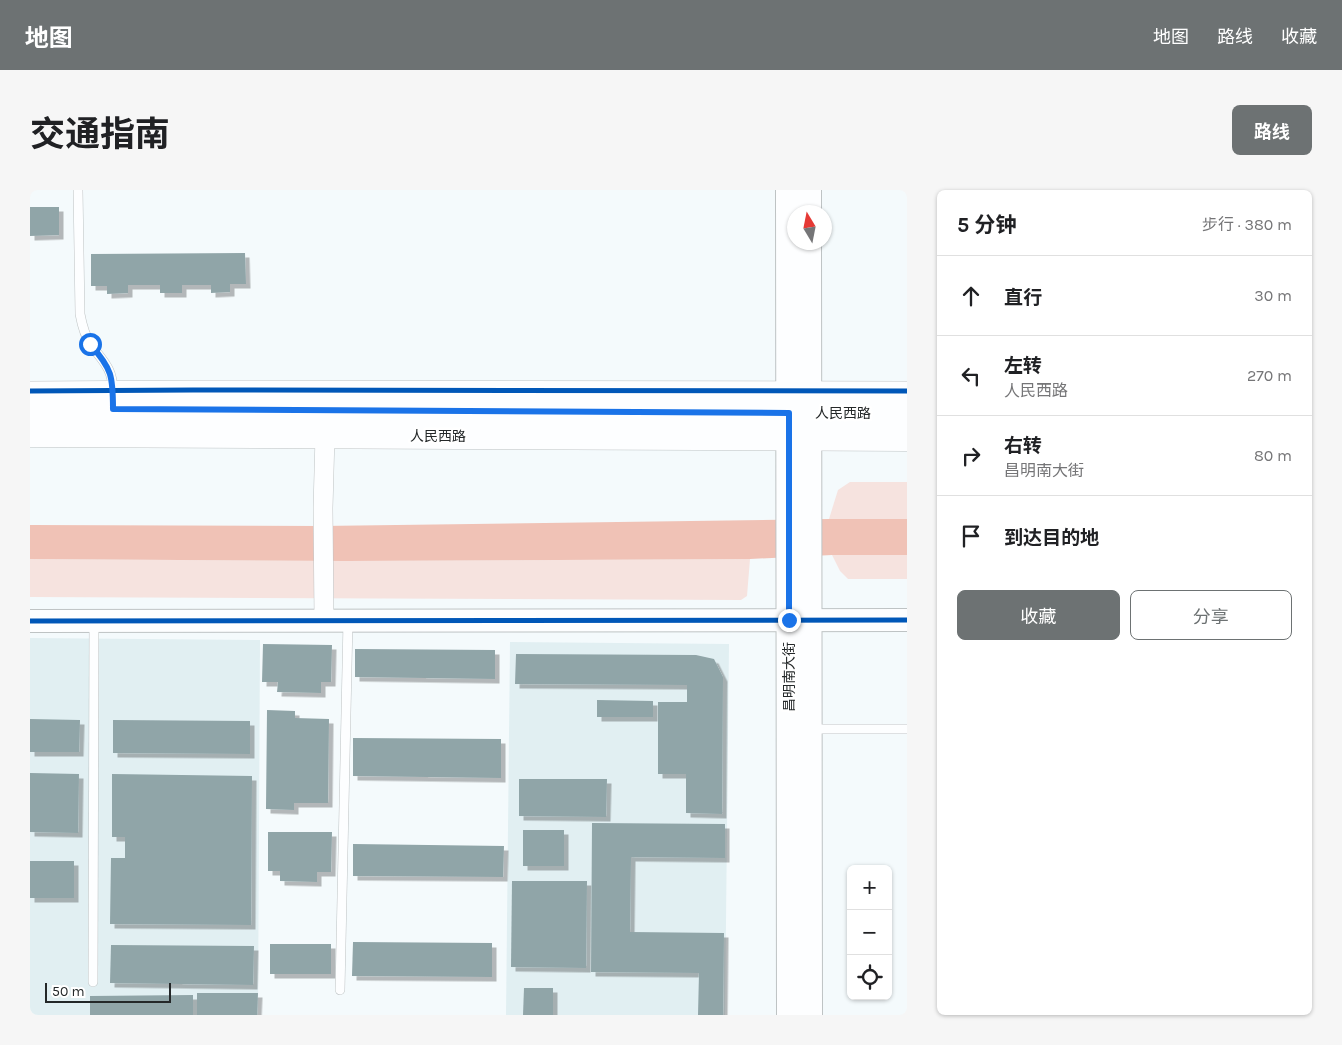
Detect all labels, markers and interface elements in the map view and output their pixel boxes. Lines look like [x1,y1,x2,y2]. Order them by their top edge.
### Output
text: 地图 [25,24,73,52]
text: 地图 [1153,26,1189,48]
text: 路线 [1217,26,1253,48]
text: 收藏 [1281,26,1317,48]
button: 路线 [1232,105,1312,155]
text: 交通指南 [30,114,170,155]
north arrow [787,205,832,250]
text: 5 分钟 [957,213,1017,237]
text: 步行 · 380 m [1202,215,1292,234]
icon: ahead [957,282,985,310]
text: 30 m [1254,286,1292,305]
text: 直行 [1004,287,1042,309]
route start [79,333,102,356]
text: 左转 [1004,355,1042,377]
icon: left [957,362,985,390]
text: 270 m [1247,366,1292,385]
text: 人民西路 [1004,381,1068,400]
street label: 人民西路 [815,405,871,422]
street label: 人民西路 [410,428,466,445]
text: 右转 [1004,435,1042,457]
icon: right [957,442,985,470]
text: 80 m [1254,446,1292,465]
text: 昌明南大街 [1004,461,1084,480]
icon: arrive [957,522,985,550]
text: 到达目的地 [1004,527,1099,549]
button: 收藏 [957,590,1120,640]
button: 分享 [1130,590,1292,640]
route end [778,609,801,632]
street label: 昌明南大街 [781,642,798,712]
map controls [847,865,892,1000]
button: + [847,865,892,910]
button: − [847,910,892,955]
button: locate [847,955,892,1000]
scale bar [45,980,171,1003]
text: 50 m [52,983,85,1000]

